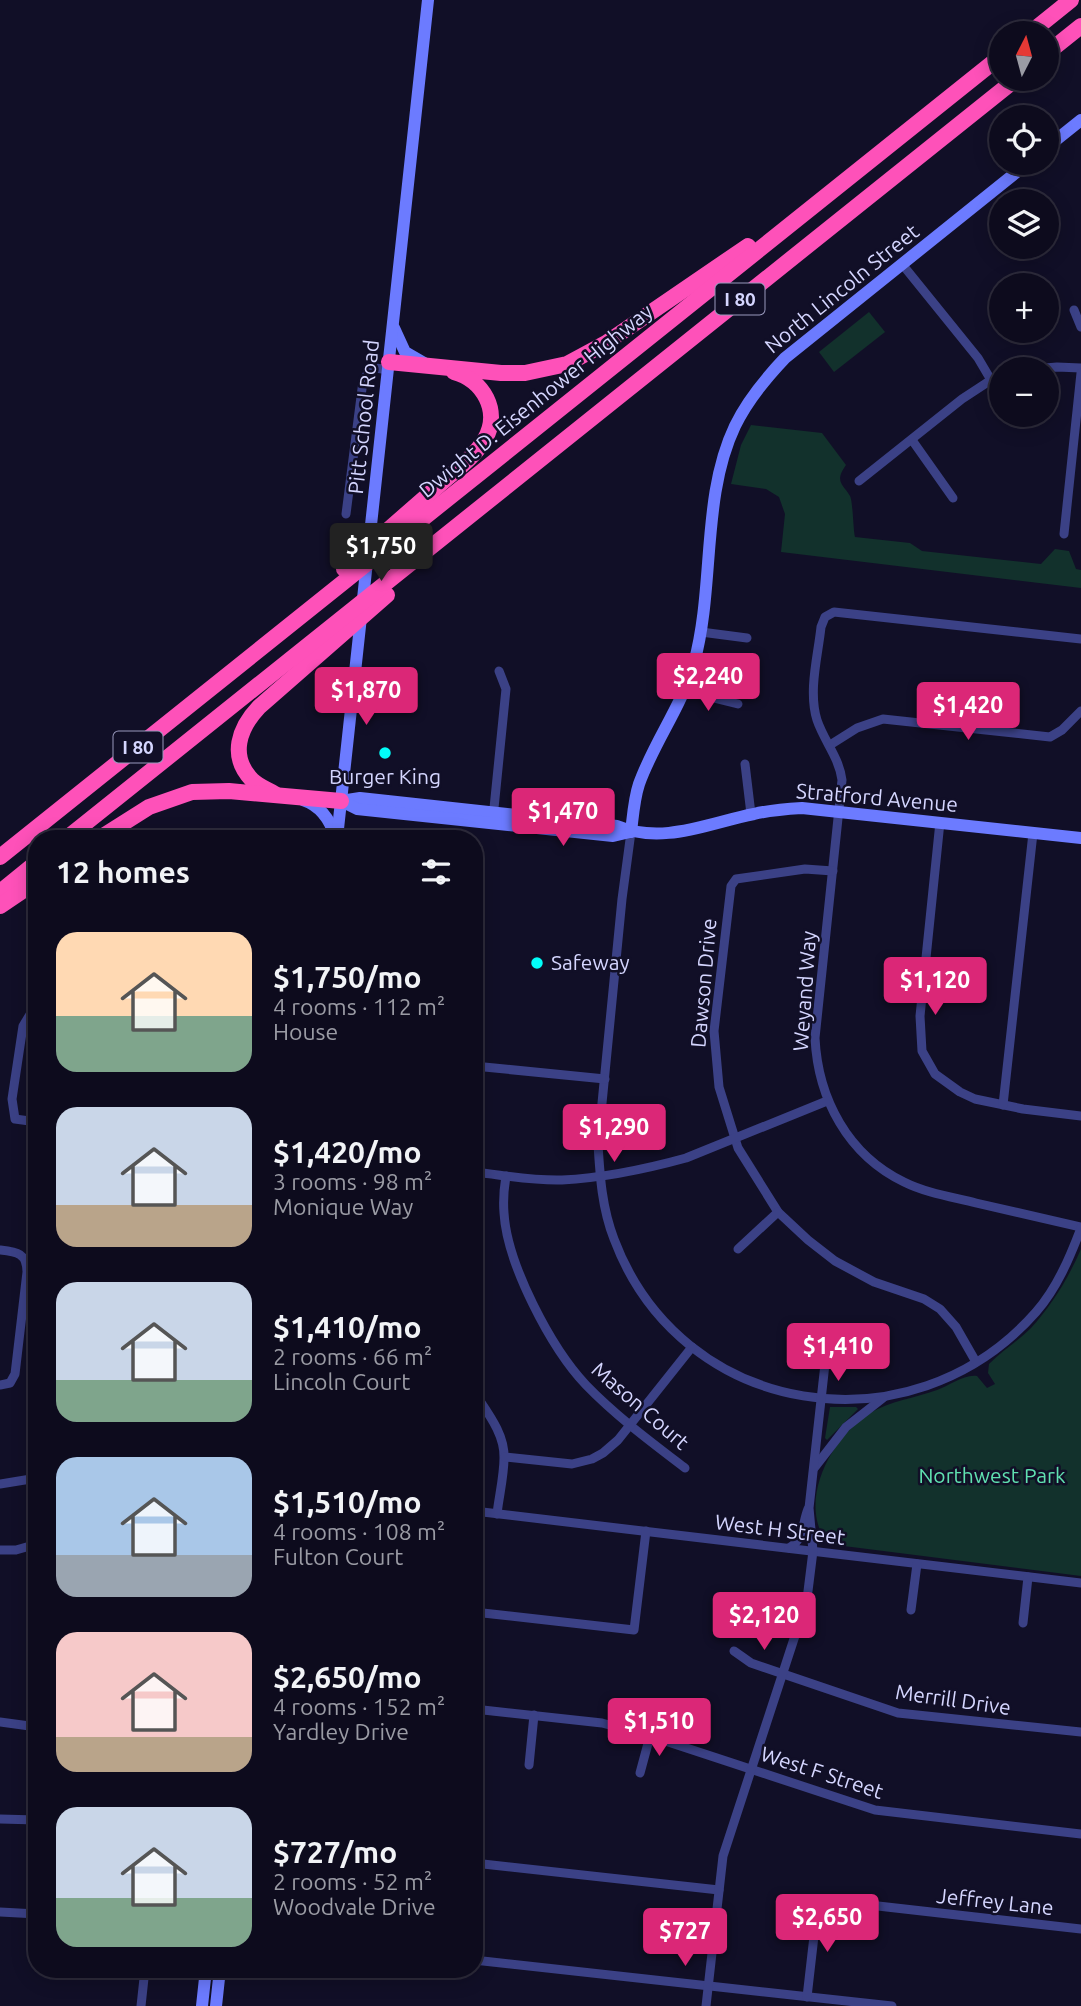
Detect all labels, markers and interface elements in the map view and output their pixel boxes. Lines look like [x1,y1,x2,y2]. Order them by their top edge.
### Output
north arrow [989,21,1059,91]
map controls [989,21,1059,427]
button: locate [989,105,1059,175]
button: layers [989,189,1059,259]
street label: North Lincoln Street [760,219,923,358]
button: + [989,273,1059,343]
road number: I 80 [716,284,764,314]
street label: Dwight D. Eisenhower Highway [414,299,657,502]
street label: Pitt School Road [343,339,383,495]
button: − [989,357,1059,427]
pin: $1,750 [324,524,438,583]
text: $1,750 [346,533,416,558]
pin: $2,240 [651,654,765,713]
text: $2,240 [673,663,743,688]
pin: $1,870 [309,668,423,727]
text: $1,870 [331,677,401,702]
pin: $1,420 [911,682,1025,742]
text: $1,420 [933,692,1003,717]
road number: I 80 [114,732,162,762]
marker: Burger King [377,745,393,761]
place label: Burger King [329,764,441,788]
street label: Stratford Avenue [795,778,959,816]
pin: $1,470 [506,788,620,848]
text: $1,470 [528,798,598,823]
icon: filters [417,853,455,891]
text: 12 homes [56,855,190,889]
street label: Dawson Drive [685,917,721,1049]
street label: Weyand Way [788,930,820,1052]
place label: Safeway [551,950,630,974]
marker: Safeway [529,955,545,971]
pin: $1,120 [878,958,992,1017]
icon: home [112,960,196,1044]
text: $1,750/mo [273,960,422,994]
text: $1,120 [900,967,970,992]
text: 4 rooms · 112 m² [273,994,445,1019]
text: House [273,1019,338,1044]
pin: $1,290 [557,1104,671,1164]
text: $1,290 [579,1114,649,1139]
icon: home [112,1135,196,1219]
text: $1,420/mo [273,1135,422,1169]
text: 3 rooms · 98 m² [273,1169,432,1194]
text: Monique Way [273,1194,413,1219]
icon: home [112,1310,196,1394]
text: $1,410/mo [273,1310,422,1344]
pin: $1,410 [781,1324,895,1383]
text: $1,410 [803,1333,873,1358]
text: 2 rooms · 66 m² [273,1344,432,1369]
street label: Mason Court [587,1357,694,1454]
text: Lincoln Court [273,1369,410,1394]
park label: Northwest Park [918,1463,1066,1487]
icon: home [112,1485,196,1569]
text: $1,510/mo [273,1485,422,1519]
street label: West H Street [714,1509,847,1549]
text: 4 rooms · 108 m² [273,1519,445,1544]
text: Fulton Court [273,1544,403,1569]
pin: $2,120 [707,1592,821,1652]
text: $2,120 [729,1602,799,1627]
icon: home [112,1660,196,1744]
text: $2,650/mo [273,1660,422,1694]
street label: Merrill Drive [894,1679,1012,1719]
text: 4 rooms · 152 m² [273,1694,445,1719]
pin: $1,510 [602,1698,716,1758]
text: $1,510 [624,1708,694,1733]
text: Yardley Drive [273,1719,409,1744]
street label: West F Street [758,1741,887,1803]
icon: home [112,1835,196,1919]
text: $727/mo [273,1835,397,1869]
text: 2 rooms · 52 m² [273,1869,432,1894]
street label: Jeffrey Lane [935,1883,1055,1919]
text: Woodvale Drive [273,1894,436,1919]
pin: $2,650 [770,1895,884,1954]
text: $2,650 [792,1904,862,1929]
pin: $727 [644,1909,726,1968]
text: $727 [659,1918,711,1943]

